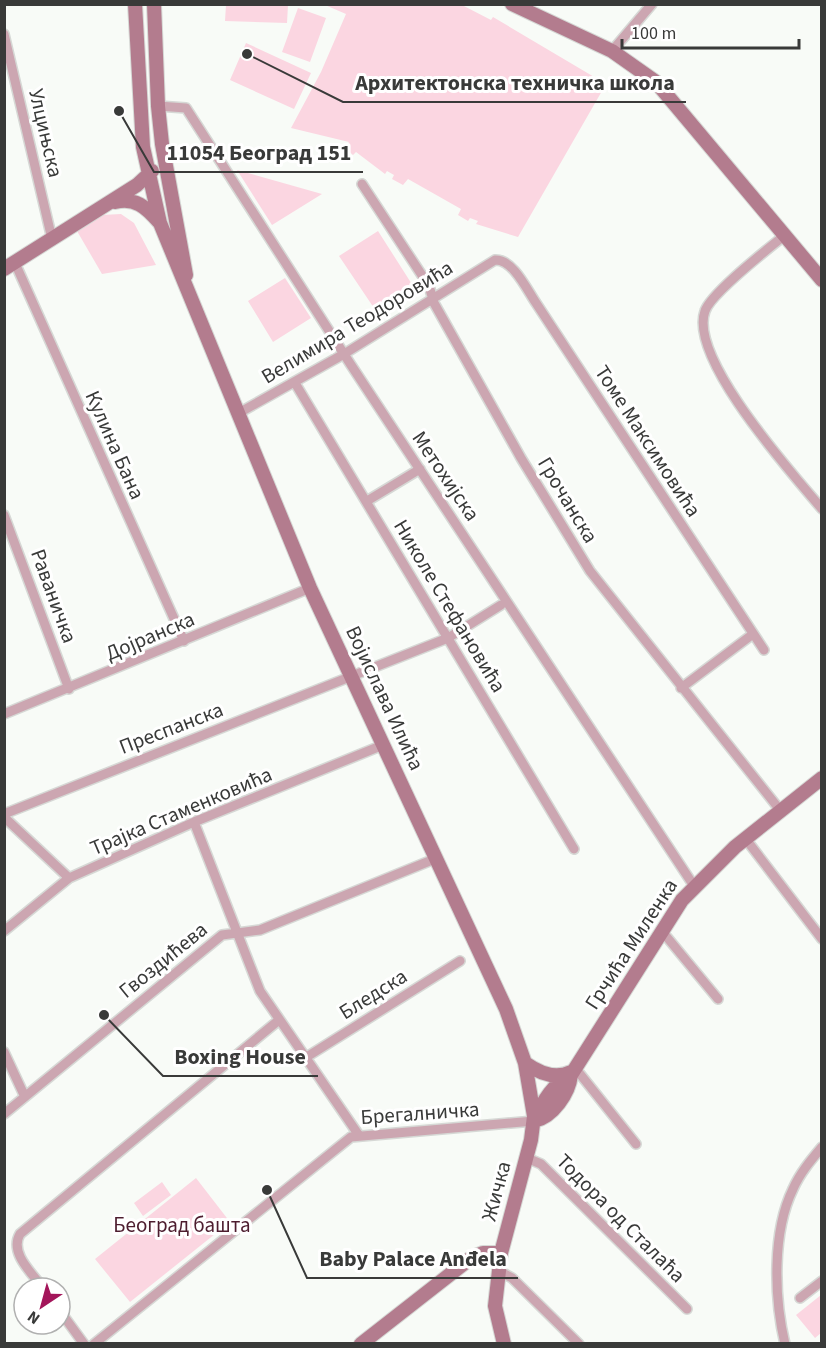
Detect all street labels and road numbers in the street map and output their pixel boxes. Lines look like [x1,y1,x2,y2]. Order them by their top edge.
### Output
street label: Улцињска [21,86,71,180]
street label: Велимира Теодоровића [256,253,458,391]
street label: Томе Максимовића [588,359,708,523]
street label: Кулина Бана [78,386,152,504]
street label: Метохијска [405,425,487,527]
street label: Грочанска [530,451,606,549]
street label: Николе Стефановића [386,514,514,698]
street label: Раваничка [23,545,85,647]
street label: Дојранска [101,604,199,668]
street label: Војислава Илића [338,621,432,775]
street label: Преспанска [114,694,228,762]
street label: Трајка Стаменковића [85,759,277,863]
street label: Грчића Миленка [577,873,685,1015]
street label: Гвоздићева [112,915,214,1005]
street label: Бледска [333,961,413,1027]
street label: Брегалничка [360,1094,480,1132]
street label: Тодора од Сталаћа [550,1147,692,1289]
street label: Жичка [474,1158,518,1224]

